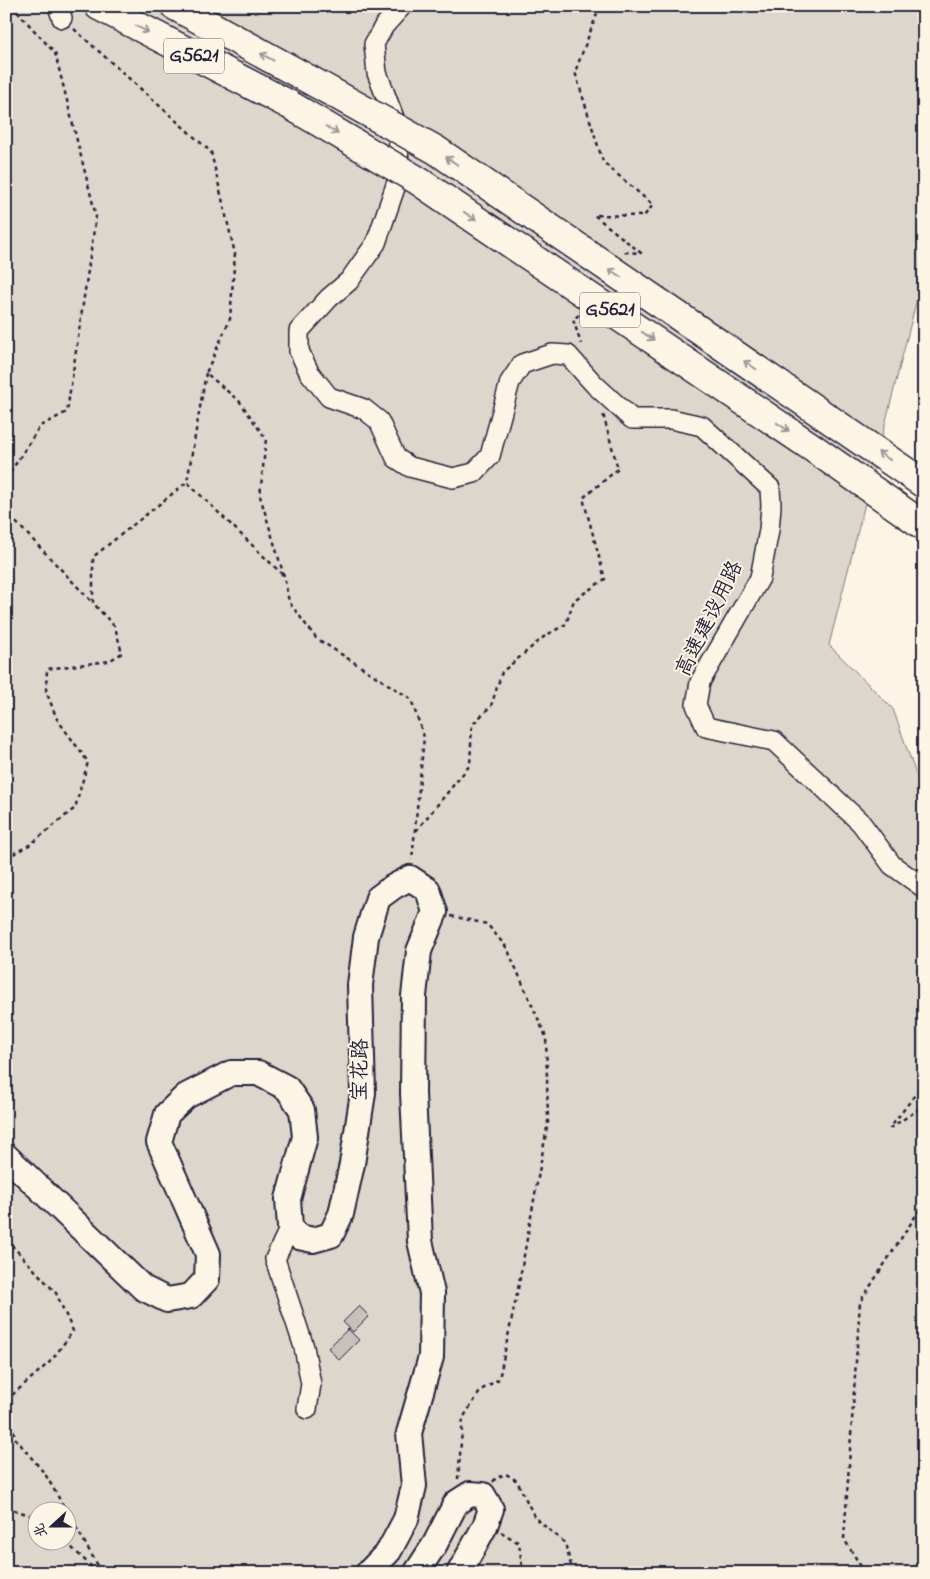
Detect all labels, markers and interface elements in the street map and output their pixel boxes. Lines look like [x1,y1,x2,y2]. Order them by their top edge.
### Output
one-way arrow [134,25,149,34]
road number: G5621 [164,38,224,74]
one-way arrow [260,52,275,61]
one-way arrow [325,125,339,135]
one-way arrow [446,156,460,166]
one-way arrow [463,210,477,221]
one-way arrow [609,268,623,278]
road number: G5621 [580,292,640,328]
one-way arrow [641,331,655,341]
one-way arrow [743,359,757,369]
one-way arrow [776,422,790,432]
one-way arrow [877,451,891,461]
street label: 高速建设用路 [669,556,751,682]
street label: 宝花路 [345,1038,377,1102]
north arrow [28,1502,78,1552]
text: 北 [29,1520,54,1540]

